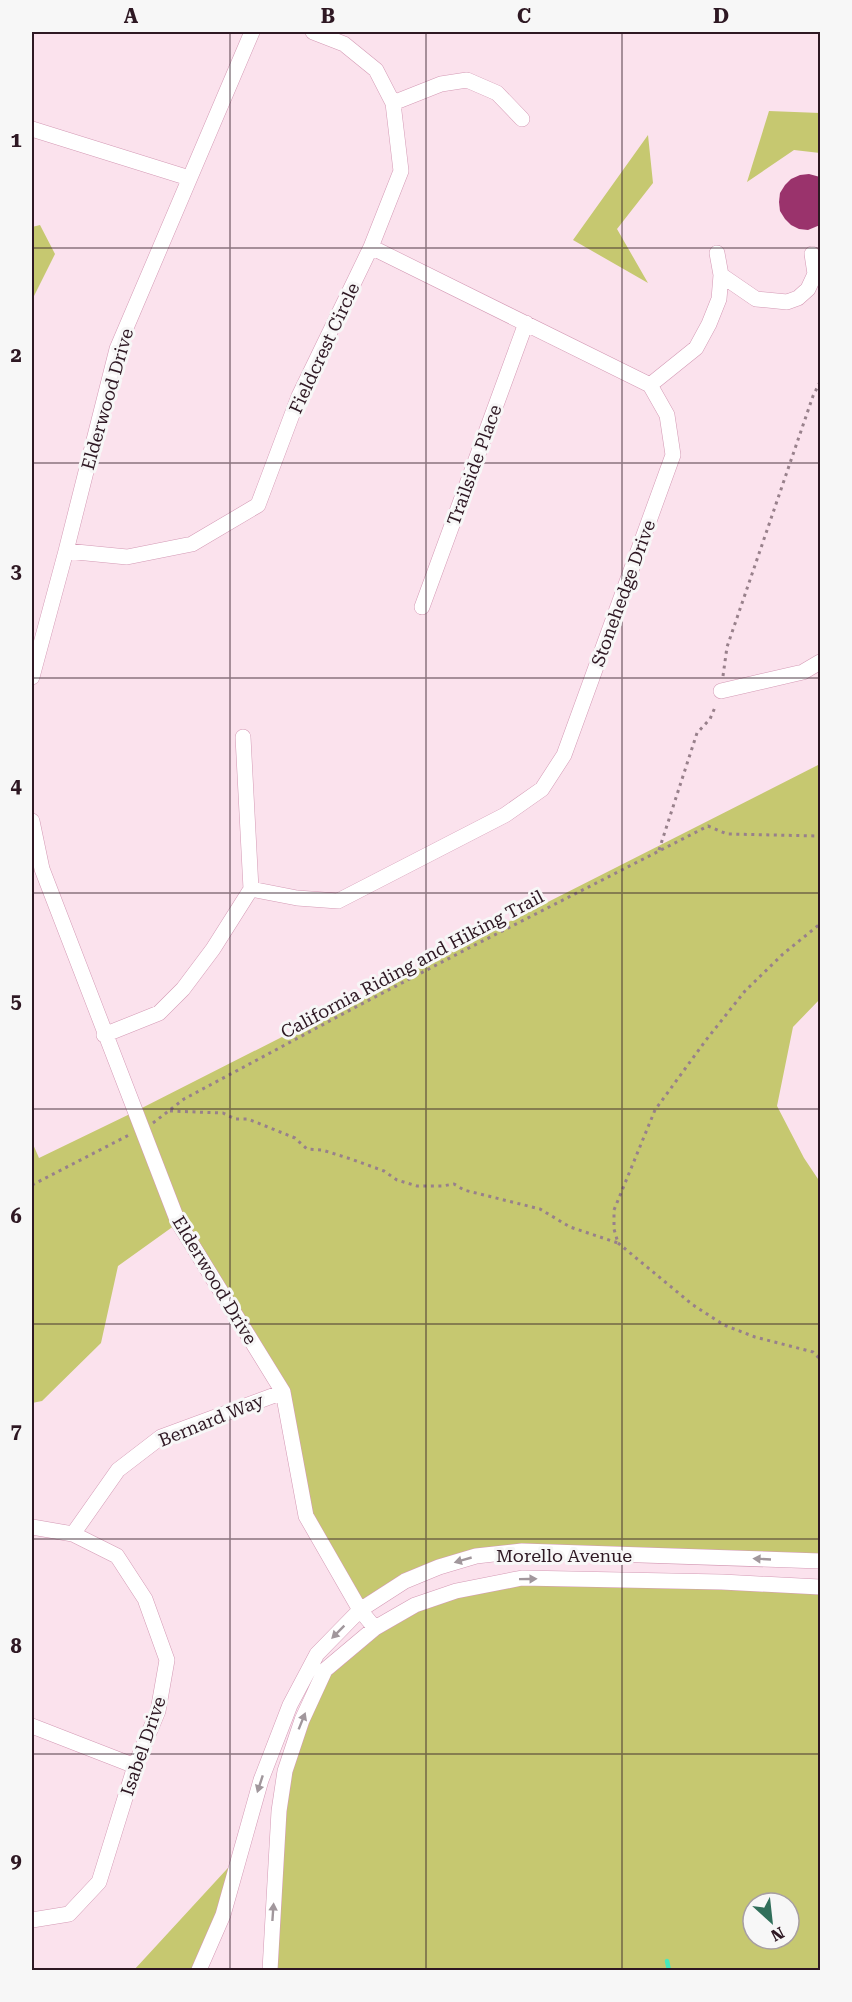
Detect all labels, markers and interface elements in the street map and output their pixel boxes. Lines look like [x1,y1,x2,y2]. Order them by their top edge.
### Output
text: A [124,4,139,28]
text: B [321,4,335,28]
text: C [517,4,531,28]
text: D [713,4,729,28]
text: 1 [10,128,22,152]
street label: Fieldcrest Circle [285,279,364,417]
street label: Elderwood Drive [77,326,137,472]
text: 2 [10,343,22,367]
street label: Trailside Place [442,402,506,528]
street label: Stonehedge Drive [587,517,659,669]
text: 3 [10,559,22,583]
text: 4 [10,774,22,798]
street label: California Riding and Hiking Trail [277,885,547,1042]
text: 5 [10,989,22,1013]
text: 6 [10,1204,22,1228]
street label: Elderwood Drive [168,1212,262,1348]
street label: Bernard Way [155,1389,267,1451]
text: 7 [10,1419,22,1443]
street label: Morello Avenue [496,1545,632,1566]
one-way arrow [753,1554,772,1563]
one-way arrow [454,1556,472,1565]
one-way arrow [519,1574,538,1583]
one-way arrow [332,1625,346,1639]
text: 8 [10,1634,22,1658]
street label: Isabel Drive [116,1694,170,1798]
one-way arrow [297,1711,307,1729]
one-way arrow [255,1775,264,1793]
text: 9 [10,1849,22,1873]
north arrow [741,1891,801,1951]
one-way arrow [268,1903,278,1922]
text: N [768,1923,787,1945]

